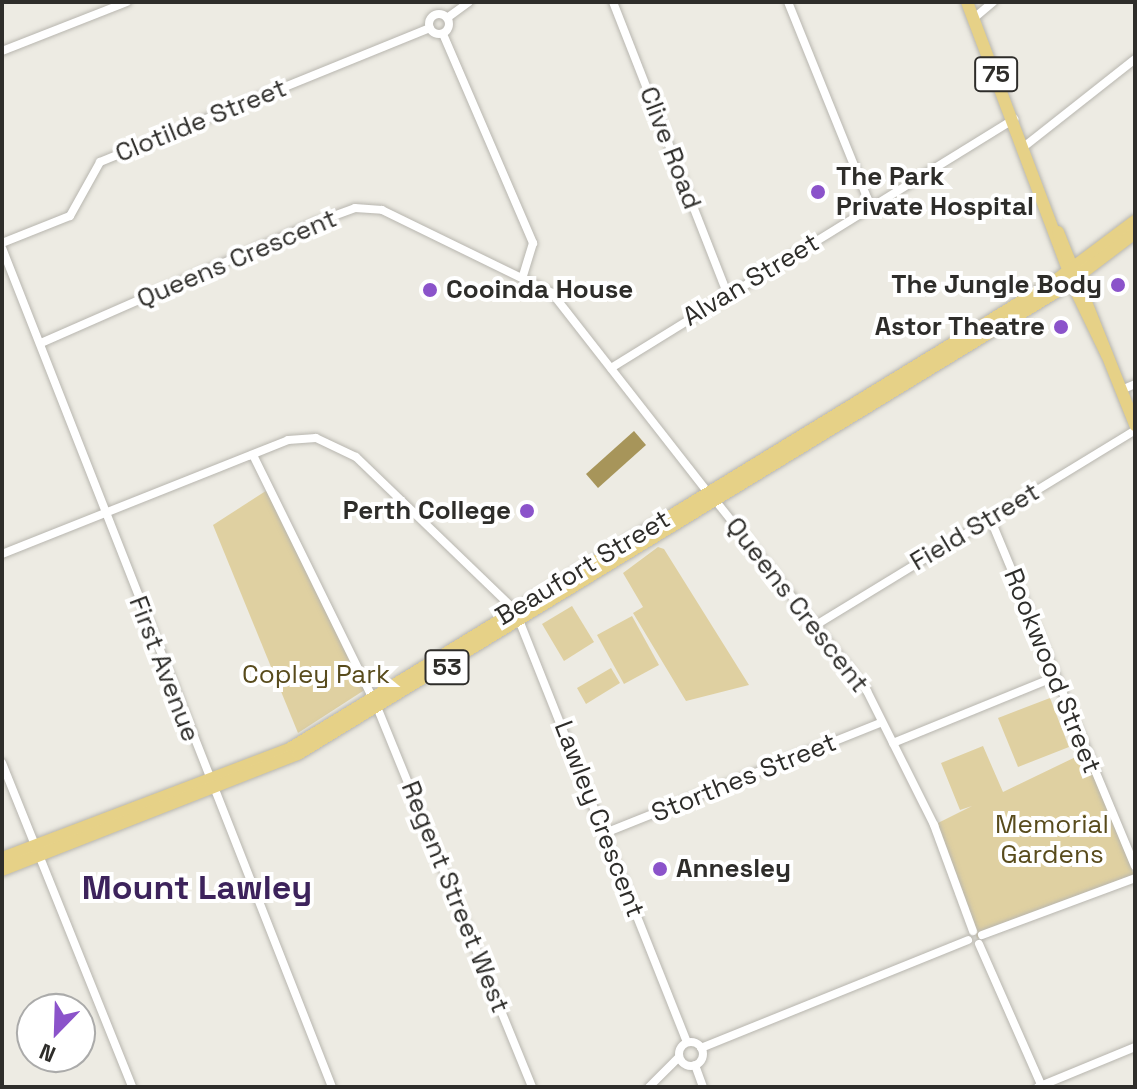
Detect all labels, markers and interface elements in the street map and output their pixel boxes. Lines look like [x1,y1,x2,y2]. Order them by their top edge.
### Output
road number: 75 [974,54,1018,94]
street label: Clotilde Street [111,73,291,169]
street label: Clive Road [632,82,708,214]
place label: The Park Private Hospital [836,161,1034,222]
marker: The Park Private Hospital [807,181,829,203]
street label: Queens Crescent [132,203,342,315]
street label: Alvan Street [677,227,825,333]
place label: The Jungle Body [891,269,1102,301]
place label: Cooinda House [446,274,633,306]
marker: The Jungle Body [1109,276,1127,294]
marker: Cooinda House [421,281,439,299]
place label: Astor Theatre [874,311,1045,343]
marker: Astor Theatre [1052,318,1070,336]
street label: Field Street [905,476,1045,578]
place label: Perth College [343,495,511,527]
marker: Perth College [518,502,536,520]
street label: Beaufort Street [490,504,676,632]
street label: Queens Crescent [719,511,875,699]
street label: Rookwood Street [997,564,1107,778]
street label: First Avenue [122,592,206,746]
road number: 53 [423,647,471,687]
park label: Copley Park [242,659,390,691]
street label: Lawley Crescent [547,716,651,922]
street label: Storthes Street [647,727,841,829]
street label: Regent Street West [394,776,516,1018]
park label: Memorial Gardens [995,809,1109,870]
place label: Annesley [676,853,791,885]
marker: Annesley [651,860,669,878]
district label: Mount Lawley [82,868,312,908]
north arrow [16,993,96,1073]
text: N [35,1037,60,1069]

